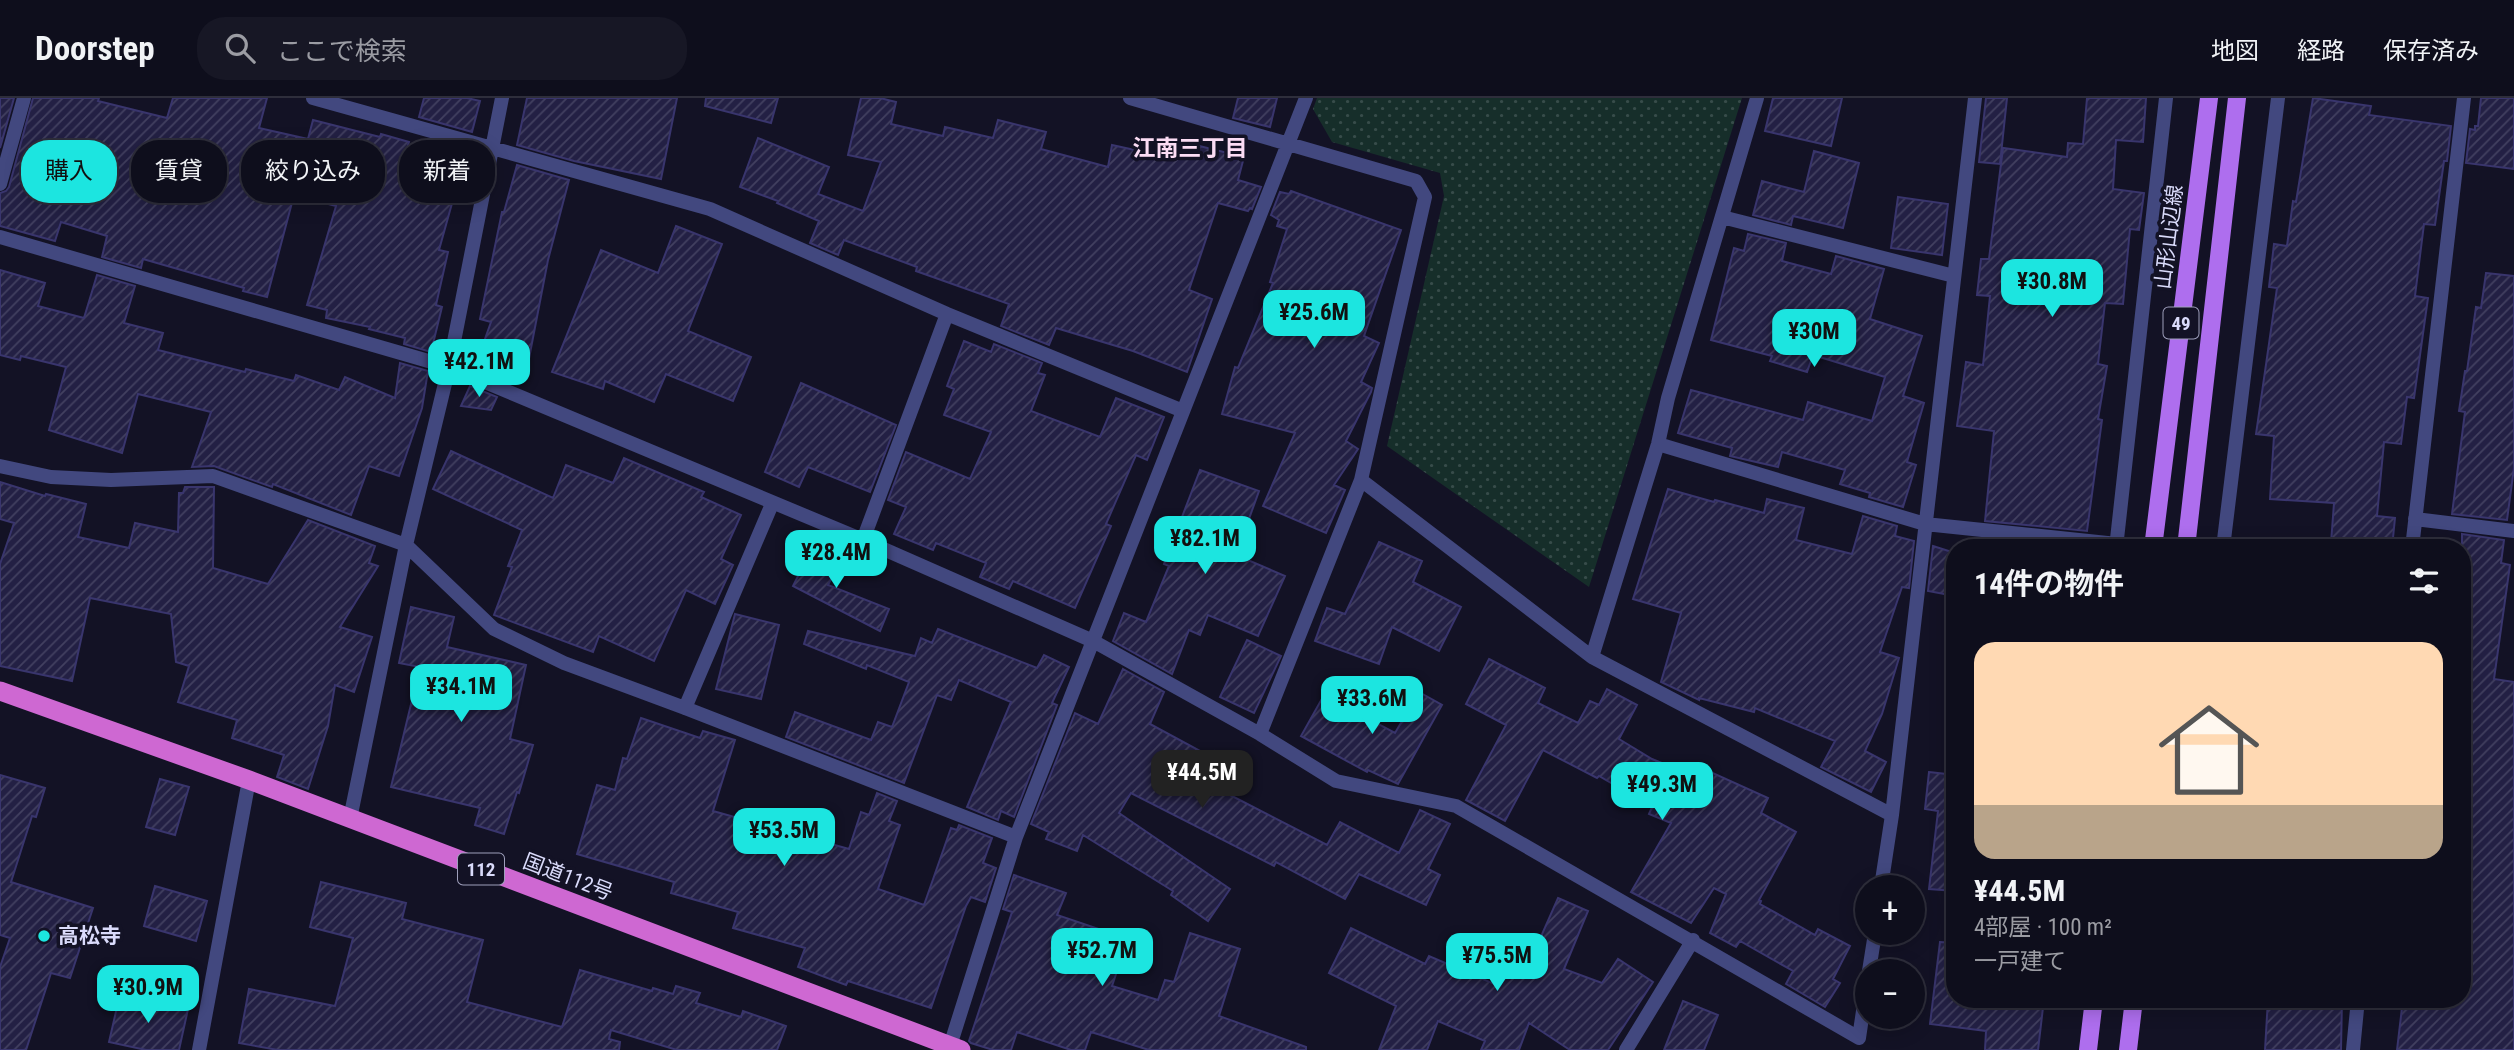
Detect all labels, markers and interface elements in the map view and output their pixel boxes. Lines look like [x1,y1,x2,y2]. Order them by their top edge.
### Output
search box [197,17,687,80]
text: Doorstep [35,29,155,68]
icon: search [221,29,259,67]
text: ここで検索 [277,36,407,66]
text: 地図 [2211,37,2259,65]
text: 経路 [2297,37,2345,65]
text: 保存済み [2383,37,2479,65]
district label: 江南三丁目 [1133,135,1248,162]
chip: 購入 [21,140,117,203]
chip: 賃貸 [131,140,227,203]
chip: 絞り込み [241,140,385,203]
chip: 新着 [399,140,495,203]
street label: 山形山辺線 [2151,183,2187,291]
pin: ¥30.8M [1995,260,2109,319]
text: ¥30.8M [2017,268,2087,295]
pin: ¥25.6M [1257,290,1371,350]
text: ¥25.6M [1279,299,1349,326]
road number: 49 [2164,308,2198,339]
pin: ¥30M [1773,310,1855,369]
text: ¥30M [1788,318,1840,345]
pin: ¥42.1M [422,340,536,399]
text: ¥42.1M [444,348,514,375]
pin: ¥82.1M [1148,517,1262,576]
text: ¥82.1M [1170,525,1240,552]
pin: ¥28.4M [779,531,893,590]
text: ¥28.4M [801,539,871,566]
icon: filters [2405,562,2443,600]
text: 14件の物件 [1974,566,2124,601]
pin: ¥34.1M [404,664,518,724]
text: ¥34.1M [426,673,496,700]
pin: ¥33.6M [1315,676,1429,736]
text: ¥33.6M [1337,685,1407,712]
icon: home [2146,687,2272,813]
pin: ¥44.5M [1145,750,1259,810]
text: ¥44.5M [1167,759,1237,786]
pin: ¥49.3M [1605,762,1719,822]
text: ¥49.3M [1627,771,1697,798]
pin: ¥53.5M [727,808,841,868]
text: ¥53.5M [749,817,819,844]
street label: 国道112号 [520,849,616,905]
road number: 112 [458,854,504,884]
text: ¥44.5M [1974,873,2065,908]
map controls [1855,875,1925,1029]
button: + [1855,875,1925,945]
text: 4部屋 · 100 m² [1974,914,2112,941]
place label: 高松寺 [58,924,121,948]
marker: 高松寺 [36,928,52,944]
pin: ¥52.7M [1045,928,1159,988]
pin: ¥75.5M [1440,934,1554,993]
text: ¥52.7M [1067,937,1137,964]
text: ¥75.5M [1462,942,1532,969]
text: 一戸建て [1974,948,2066,975]
button: − [1855,959,1925,1029]
pin: ¥30.9M [91,965,205,1025]
text: ¥30.9M [113,974,183,1001]

